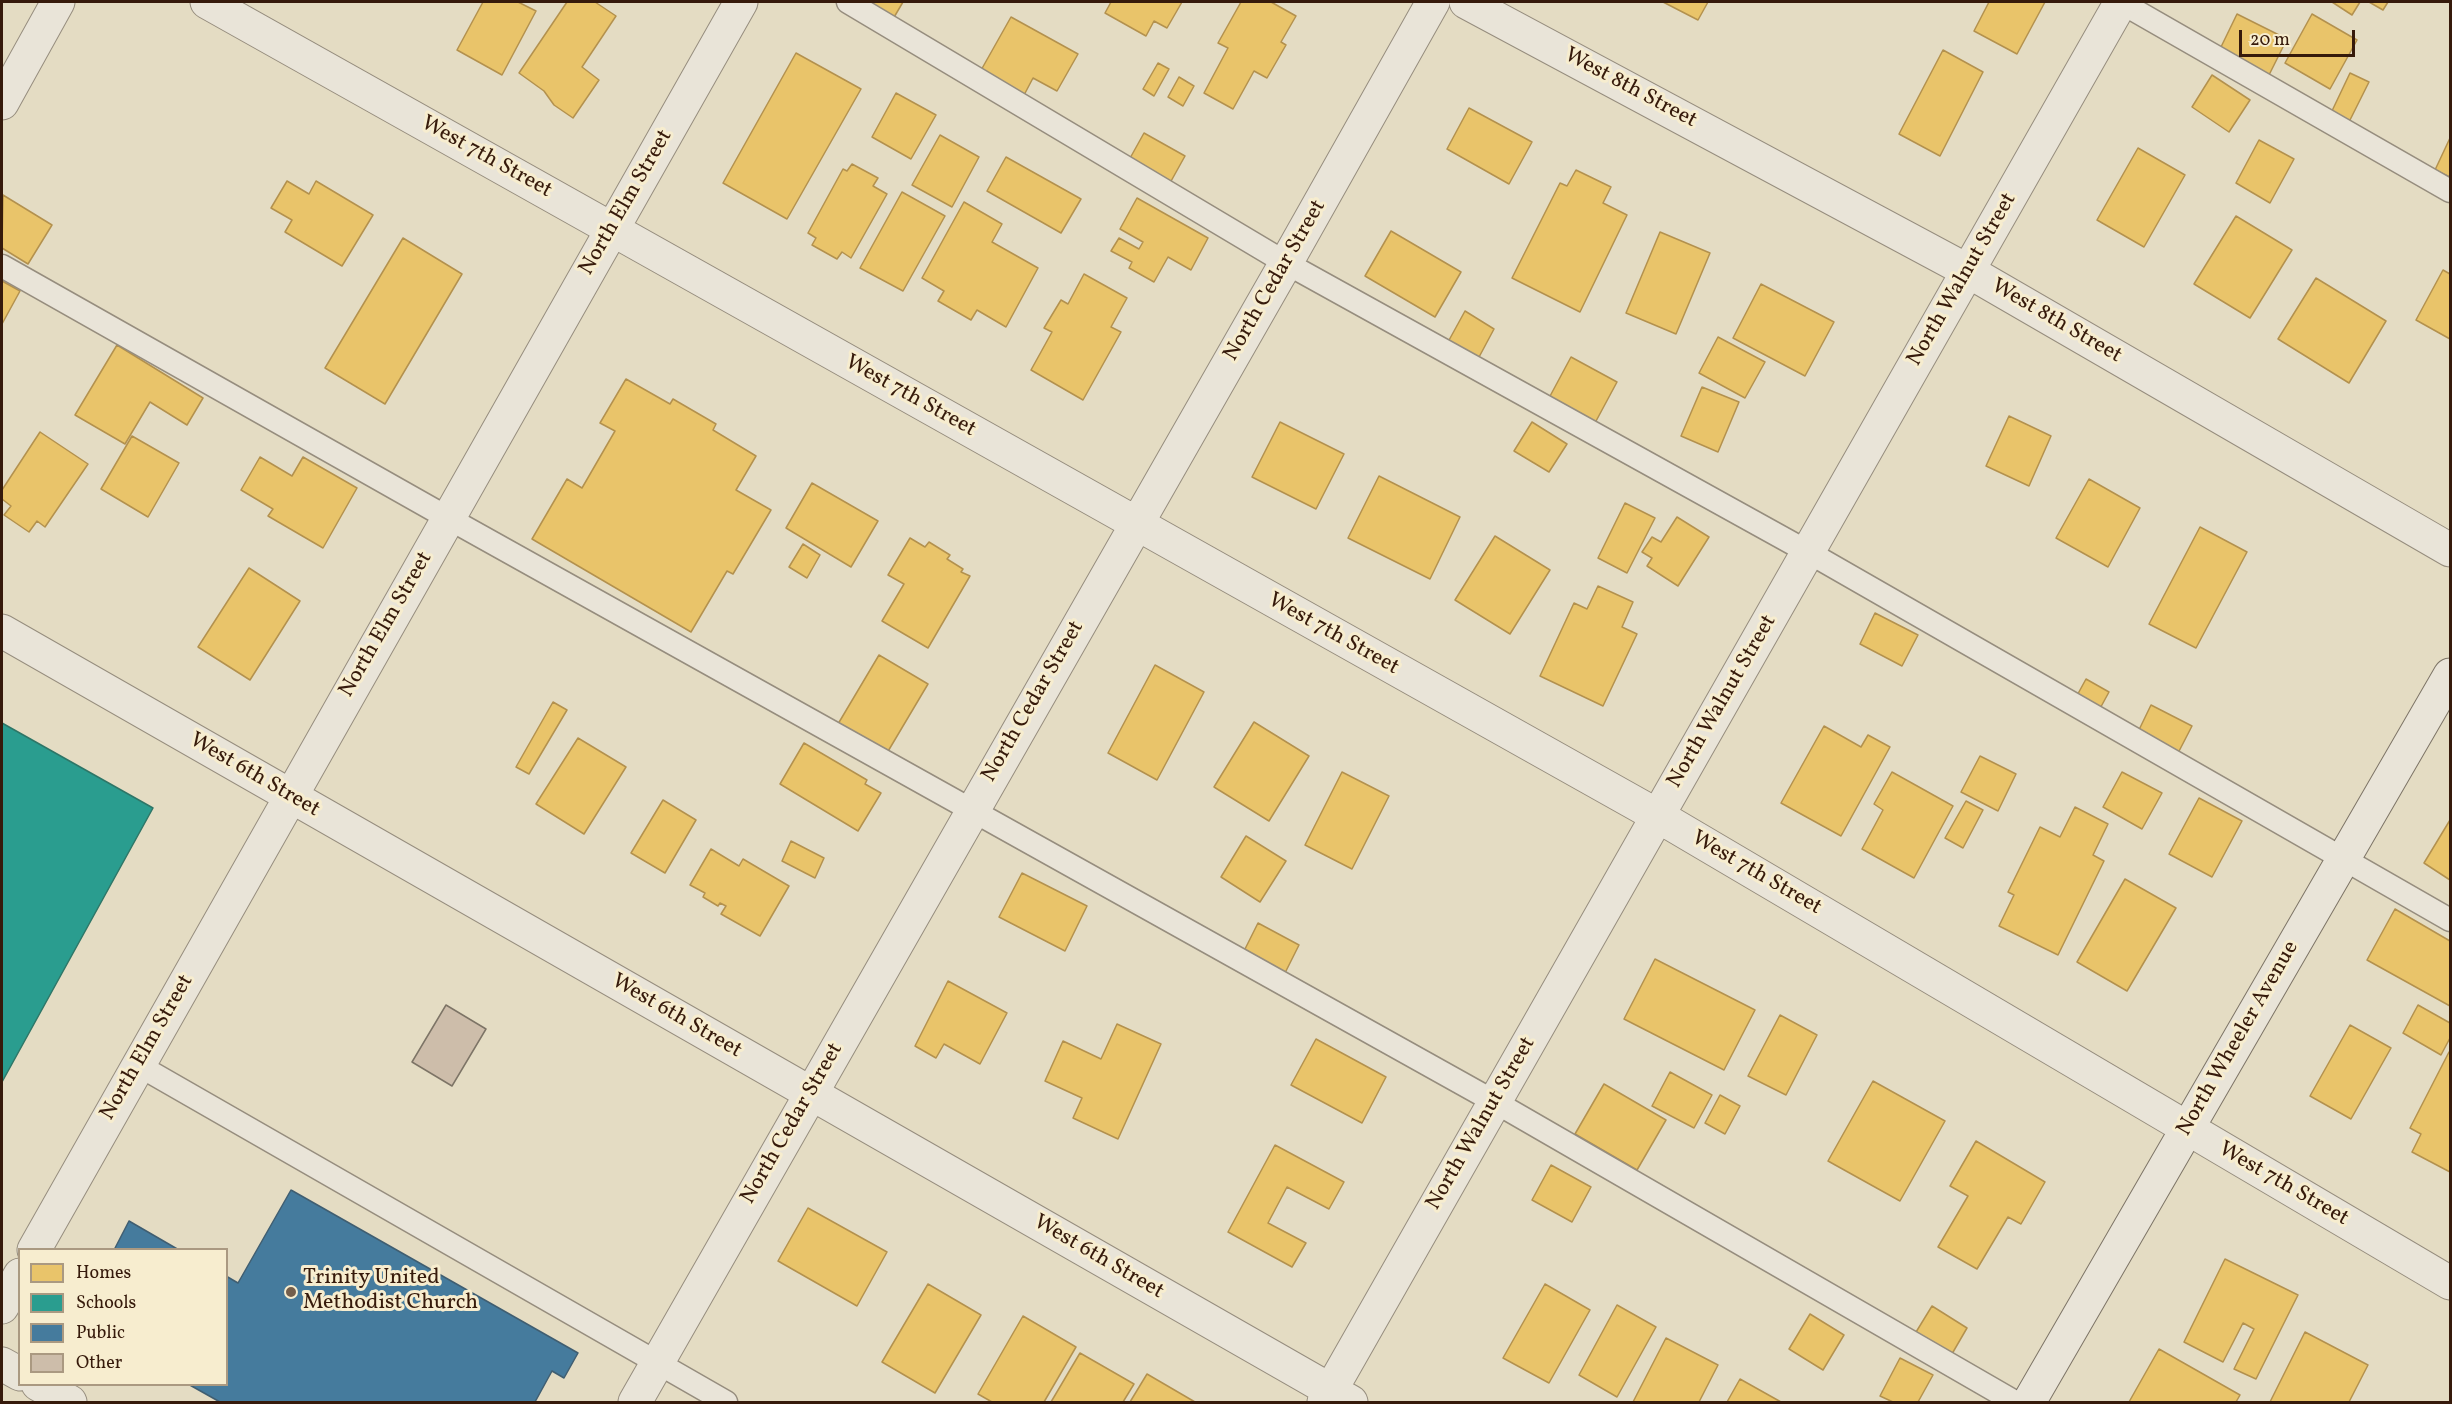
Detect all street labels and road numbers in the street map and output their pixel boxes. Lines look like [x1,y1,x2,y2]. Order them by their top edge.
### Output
street label: West 8th Street [1559,43,1701,135]
street label: West 7th Street [416,111,556,205]
street label: North Elm Street [575,125,679,281]
street label: North Walnut Street [1903,189,2023,371]
street label: North Cedar Street [1219,196,1333,366]
street label: West 8th Street [1986,274,2126,370]
street label: West 7th Street [840,350,980,444]
street label: North Elm Street [335,547,439,703]
street label: West 7th Street [1263,588,1403,682]
street label: North Walnut Street [1663,611,1783,793]
street label: North Cedar Street [977,617,1091,787]
street label: West 6th Street [184,728,324,824]
street label: West 7th Street [1686,826,1826,922]
street label: North Wheeler Avenue [2172,937,2306,1141]
street label: West 6th Street [606,969,746,1065]
street label: North Elm Street [96,970,200,1126]
street label: North Walnut Street [1422,1033,1542,1215]
street label: North Cedar Street [736,1039,850,1209]
street label: West 7th Street [2213,1137,2353,1233]
street label: West 6th Street [1028,1210,1168,1306]

